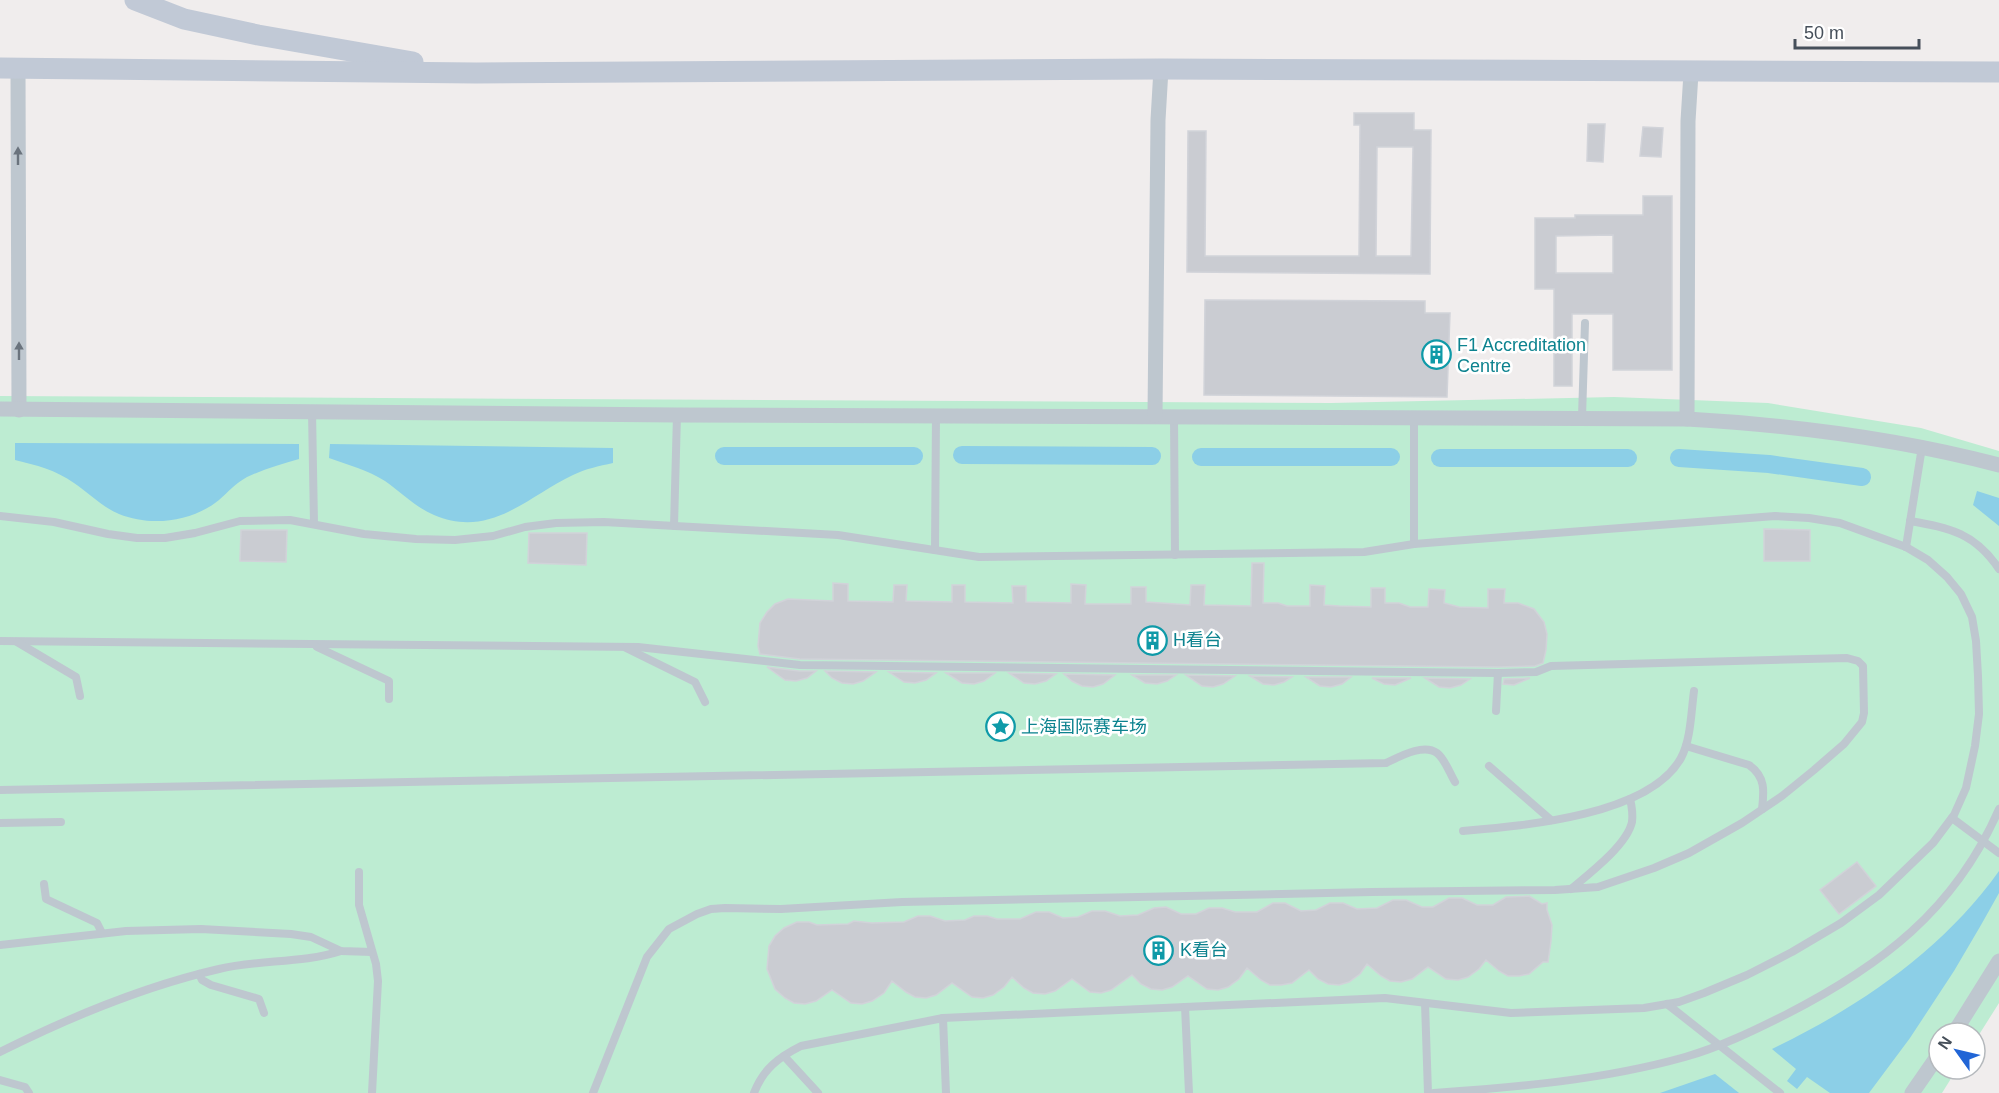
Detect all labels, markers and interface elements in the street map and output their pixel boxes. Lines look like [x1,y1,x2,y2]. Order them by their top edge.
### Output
scale bar [1795,12,1920,50]
text: 50 m [1804,23,1844,43]
one-way arrow [13,147,23,166]
place label: F1 Accreditation Centre [1457,335,1586,376]
building icon: F1 Accreditation Centre [1420,339,1452,371]
one-way arrow [14,342,24,361]
building icon: H看台 [1136,624,1168,656]
place label: H看台 [1173,630,1222,650]
place icon: 上海国际赛车场 [984,711,1016,743]
place label: 上海国际赛车场 [1021,717,1147,737]
building icon: K看台 [1143,934,1175,966]
place label: K看台 [1180,940,1228,960]
north arrow [1927,1021,1987,1081]
text: N [1935,1033,1955,1052]

